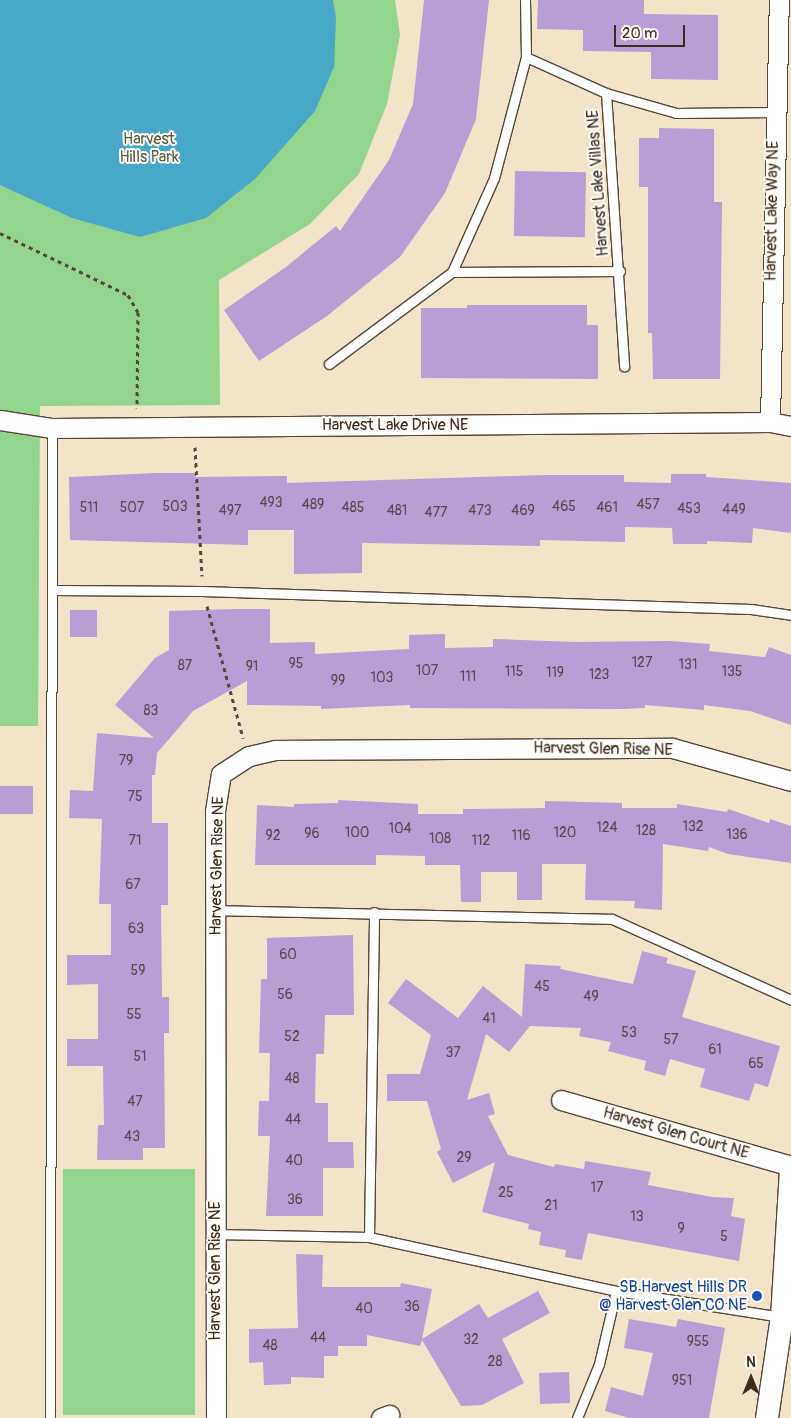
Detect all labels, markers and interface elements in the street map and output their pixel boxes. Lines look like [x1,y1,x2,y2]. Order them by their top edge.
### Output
scale bar [616,15,687,47]
text: 20 m [622,24,657,43]
street label: Harvest Lake Villas NE [583,109,613,257]
park label: Harvest Hills Park [119,129,179,167]
street label: Harvest Lake Way NE [761,141,783,281]
street label: Harvest Lake Drive NE [322,415,468,435]
house number: 493 [259,495,283,511]
house number: 489 [302,497,324,513]
house number: 457 [636,497,660,513]
house number: 503 [163,499,187,515]
house number: 465 [552,499,576,515]
house number: 511 [80,500,98,516]
house number: 507 [120,500,144,516]
house number: 485 [342,500,364,516]
house number: 461 [596,500,618,516]
house number: 453 [677,501,701,517]
house number: 449 [722,502,746,518]
house number: 497 [219,503,241,519]
house number: 481 [387,503,407,519]
house number: 473 [468,503,492,519]
house number: 469 [511,503,535,519]
house number: 477 [425,505,447,521]
house number: 127 [632,655,652,671]
house number: 95 [289,656,303,672]
house number: 131 [679,657,697,673]
house number: 87 [178,658,192,674]
house number: 91 [246,659,258,675]
house number: 107 [416,663,438,679]
house number: 115 [505,664,523,680]
house number: 135 [722,664,742,680]
house number: 119 [546,665,564,681]
house number: 123 [589,667,609,683]
house number: 111 [460,669,476,685]
house number: 103 [371,670,393,686]
house number: 99 [331,673,345,689]
house number: 83 [144,703,158,719]
street label: Harvest Glen Rise NE [533,738,673,760]
house number: 79 [119,753,133,769]
house number: 75 [128,789,142,805]
street label: Harvest Glen Rise NE [206,796,228,936]
house number: 132 [682,819,704,835]
house number: 124 [596,820,618,836]
house number: 104 [388,821,412,837]
house number: 128 [636,823,656,839]
house number: 100 [345,825,369,841]
house number: 120 [554,825,576,841]
house number: 96 [304,826,320,842]
house number: 136 [726,827,748,843]
house number: 92 [265,828,281,844]
house number: 116 [511,828,531,844]
house number: 108 [429,831,451,847]
house number: 71 [129,833,141,849]
house number: 112 [472,833,490,849]
house number: 67 [125,877,141,893]
house number: 63 [128,921,144,937]
house number: 60 [279,947,297,963]
house number: 59 [131,963,145,979]
house number: 45 [534,979,550,995]
house number: 56 [277,987,293,1003]
house number: 49 [583,989,599,1005]
house number: 55 [126,1007,142,1023]
house number: 41 [482,1011,496,1027]
house number: 53 [621,1025,637,1041]
house number: 52 [284,1029,300,1045]
house number: 57 [664,1032,678,1048]
house number: 61 [708,1042,722,1058]
house number: 37 [445,1045,461,1061]
house number: 51 [133,1049,147,1065]
house number: 65 [748,1056,764,1072]
house number: 48 [284,1071,300,1087]
house number: 47 [127,1094,143,1110]
street label: Harvest Glen Court NE [601,1103,751,1163]
house number: 44 [285,1112,301,1128]
house number: 43 [124,1129,140,1145]
house number: 29 [456,1150,472,1166]
house number: 40 [285,1153,303,1169]
house number: 17 [591,1180,603,1196]
house number: 25 [498,1185,514,1201]
house number: 36 [287,1192,303,1208]
house number: 21 [544,1198,558,1214]
street label: Harvest Glen Rise NE [205,1201,225,1341]
house number: 13 [630,1209,644,1225]
house number: 9 [677,1221,685,1237]
house number: 5 [720,1229,728,1245]
place label: SB Harvest Hills DR @ Harvest Glen CO NE [599,1277,747,1315]
marker: SB Harvest Hills DR @ Harvest Glen CO NE [751,1290,763,1302]
house number: 36 [404,1299,420,1315]
house number: 40 [355,1301,373,1317]
house number: 44 [310,1330,326,1346]
house number: 32 [463,1332,479,1348]
house number: 955 [687,1334,709,1350]
house number: 48 [262,1338,278,1354]
north arrow [726,1353,776,1403]
house number: 28 [488,1354,502,1370]
text: N [746,1354,756,1371]
house number: 951 [672,1373,692,1389]

